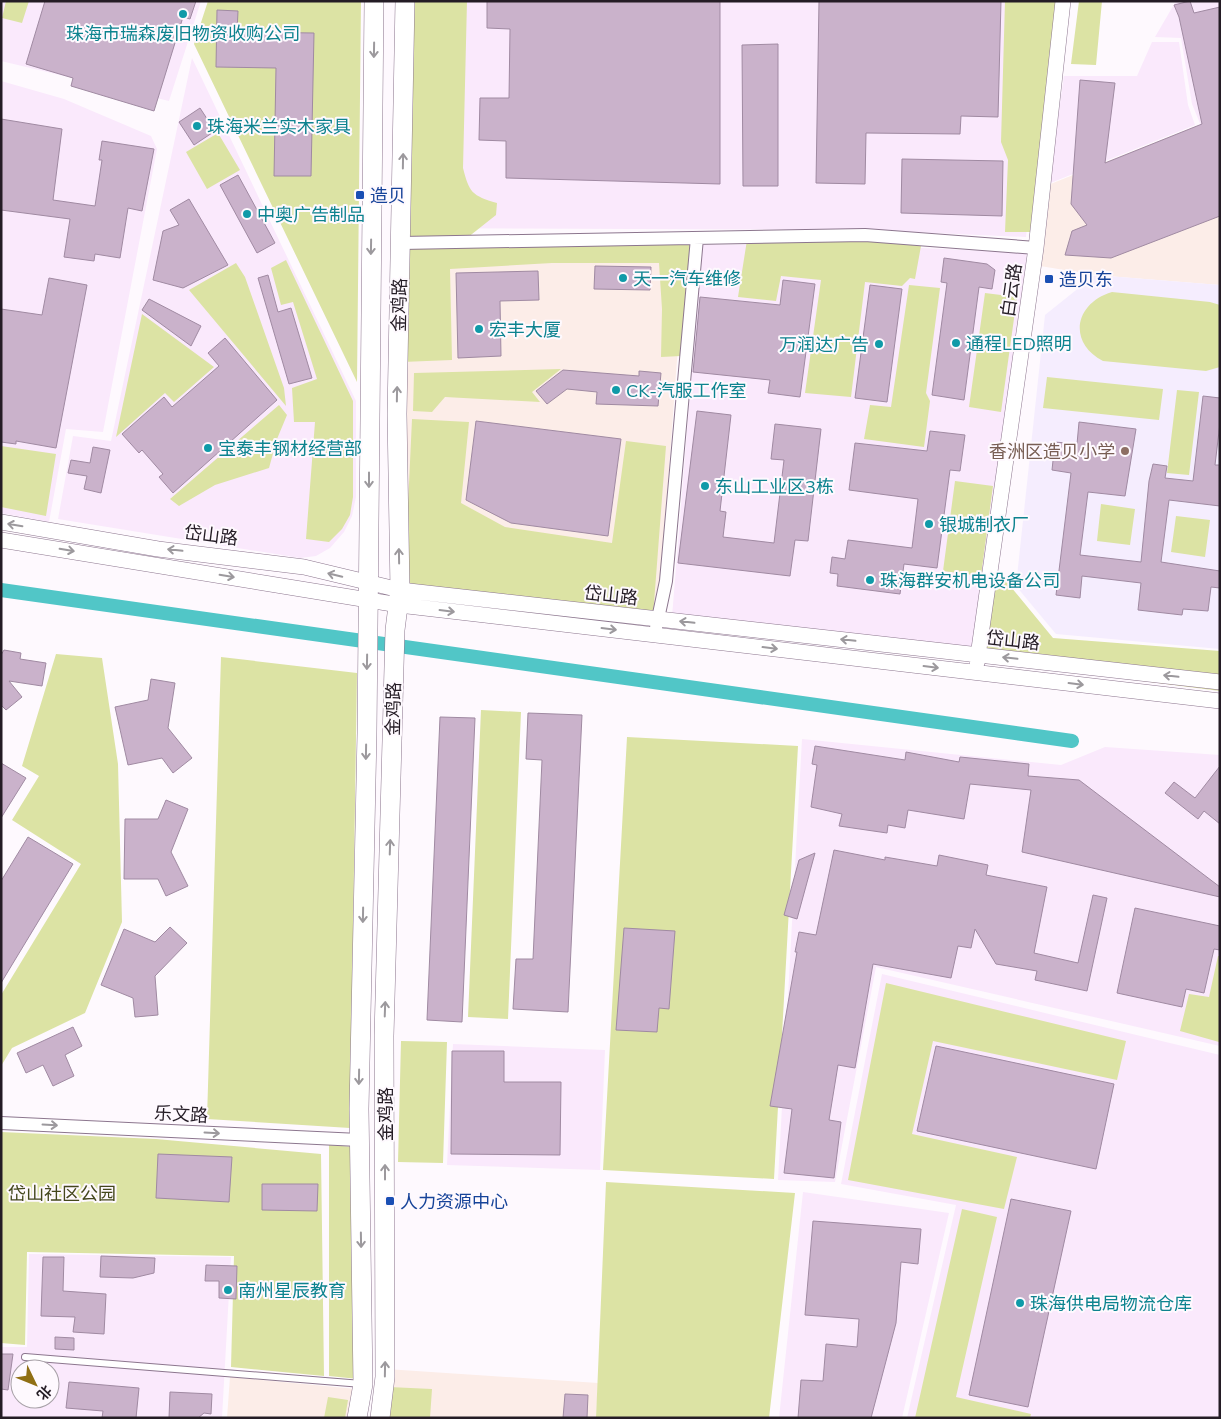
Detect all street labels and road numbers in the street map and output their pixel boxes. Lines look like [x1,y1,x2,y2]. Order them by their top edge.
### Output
street label: 白云路 [996,262,1026,318]
street label: 金鸡路 [387,278,411,332]
street label: 岱山路 [183,520,239,550]
street label: 岱山路 [583,581,639,609]
street label: 岱山路 [985,626,1041,654]
street label: 金鸡路 [381,682,405,736]
street label: 金鸡路 [374,1087,397,1141]
street label: 乐文路 [153,1101,209,1127]

